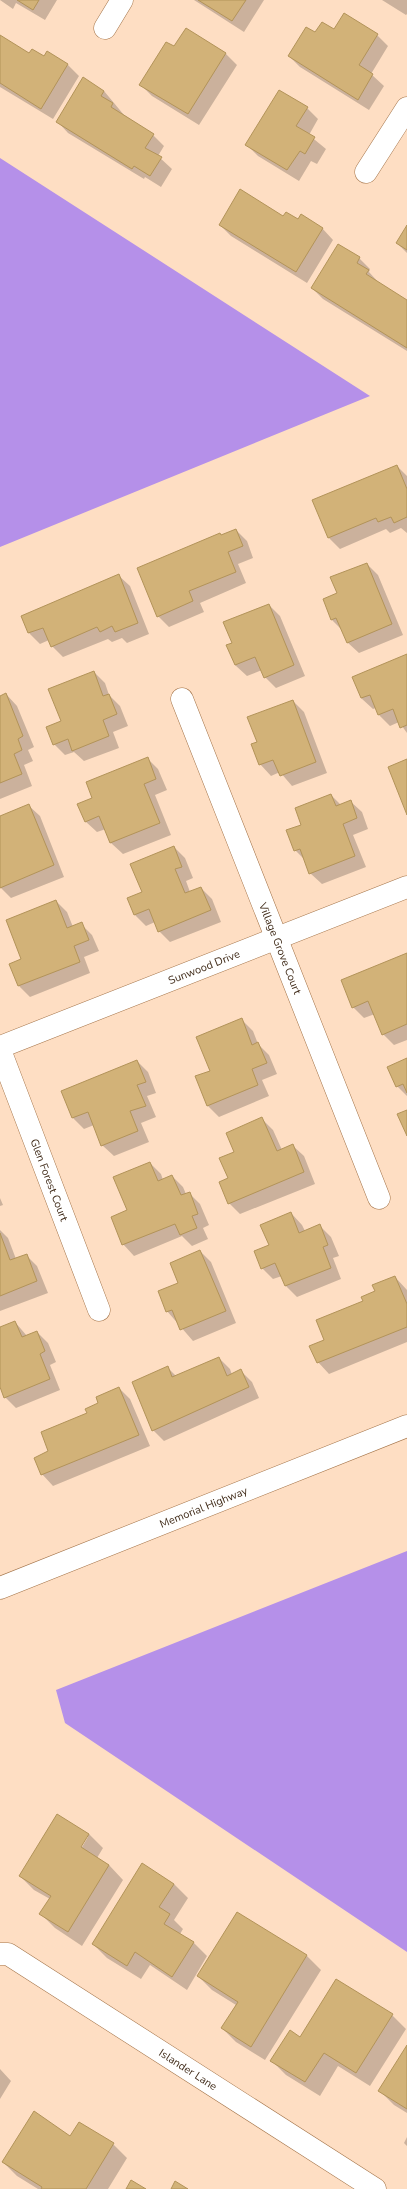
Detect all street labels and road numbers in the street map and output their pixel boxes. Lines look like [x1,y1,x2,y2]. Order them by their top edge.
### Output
street label: Village Grove Court [255,900,305,997]
street label: Sunwood Drive [166,946,242,988]
street label: Glen Forest Court [26,1137,72,1224]
street label: Memorial Highway [157,1483,250,1532]
street label: Islander Lane [156,2046,220,2094]

